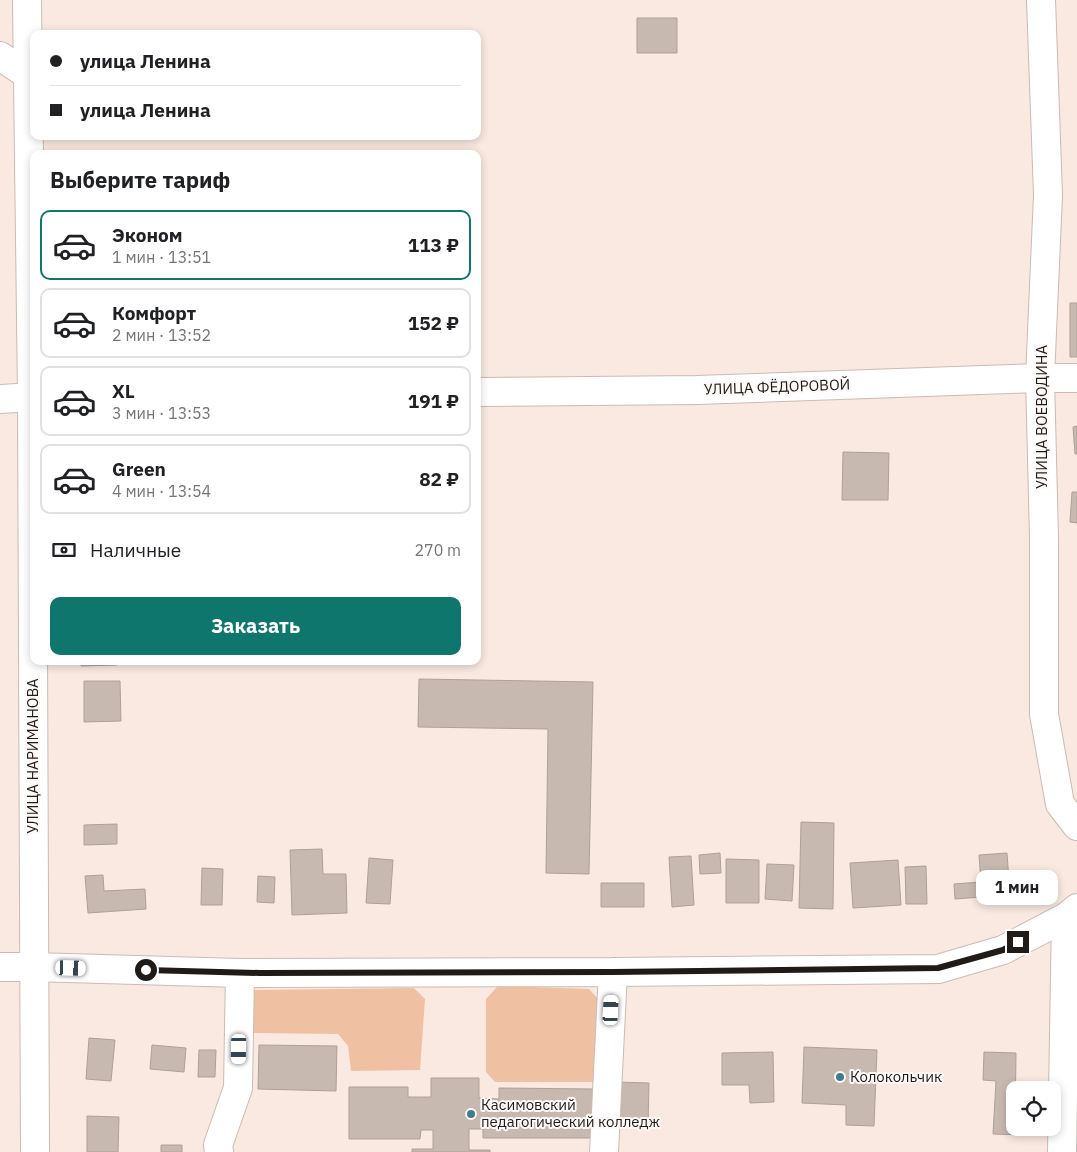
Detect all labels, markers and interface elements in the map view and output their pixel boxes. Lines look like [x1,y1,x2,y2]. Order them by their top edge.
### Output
text: улица Ленина [80,49,211,73]
text: улица Ленина [80,98,211,122]
text: Выберите тариф [50,165,230,194]
icon: car [52,223,97,268]
text: Эконом [112,223,183,247]
text: 113 ₽ [408,233,459,257]
text: 1 мин · 13:51 [112,247,211,267]
icon: car [52,301,97,346]
text: Комфорт [112,301,196,325]
text: 152 ₽ [408,311,459,335]
text: 2 мин · 13:52 [112,325,211,345]
street label: УЛИЦА ВОЕВОДИНА [1032,345,1051,489]
street label: УЛИЦА ФЁДОРОВОЙ [703,374,851,399]
icon: car [52,379,97,424]
text: XL [112,379,135,403]
text: 191 ₽ [408,389,459,413]
text: 3 мин · 13:53 [112,403,211,423]
icon: car [52,457,97,502]
text: Green [112,457,166,481]
text: 82 ₽ [419,467,459,491]
text: 4 мин · 13:54 [112,481,211,501]
icon: cash [50,536,78,564]
text: Наличные [90,538,181,562]
text: 270 m [414,540,461,560]
button: Заказать [50,597,461,655]
street label: УЛИЦА НАРИМАНОВА [23,678,42,834]
callout: 1 мин [977,870,1059,904]
text: 1 мин [995,877,1039,897]
route end [1007,931,1029,953]
route start [135,959,157,981]
car [55,960,86,976]
car [602,995,619,1025]
car [231,1034,246,1064]
place label: Колокольчик [850,1067,942,1086]
marker: Колокольчик [834,1071,846,1083]
map controls [1006,1081,1061,1136]
button: locate [1006,1081,1061,1136]
place label: Касимовский педагогический колледж [481,1095,660,1131]
marker: Касимовский педагогический колледж [465,1108,477,1120]

